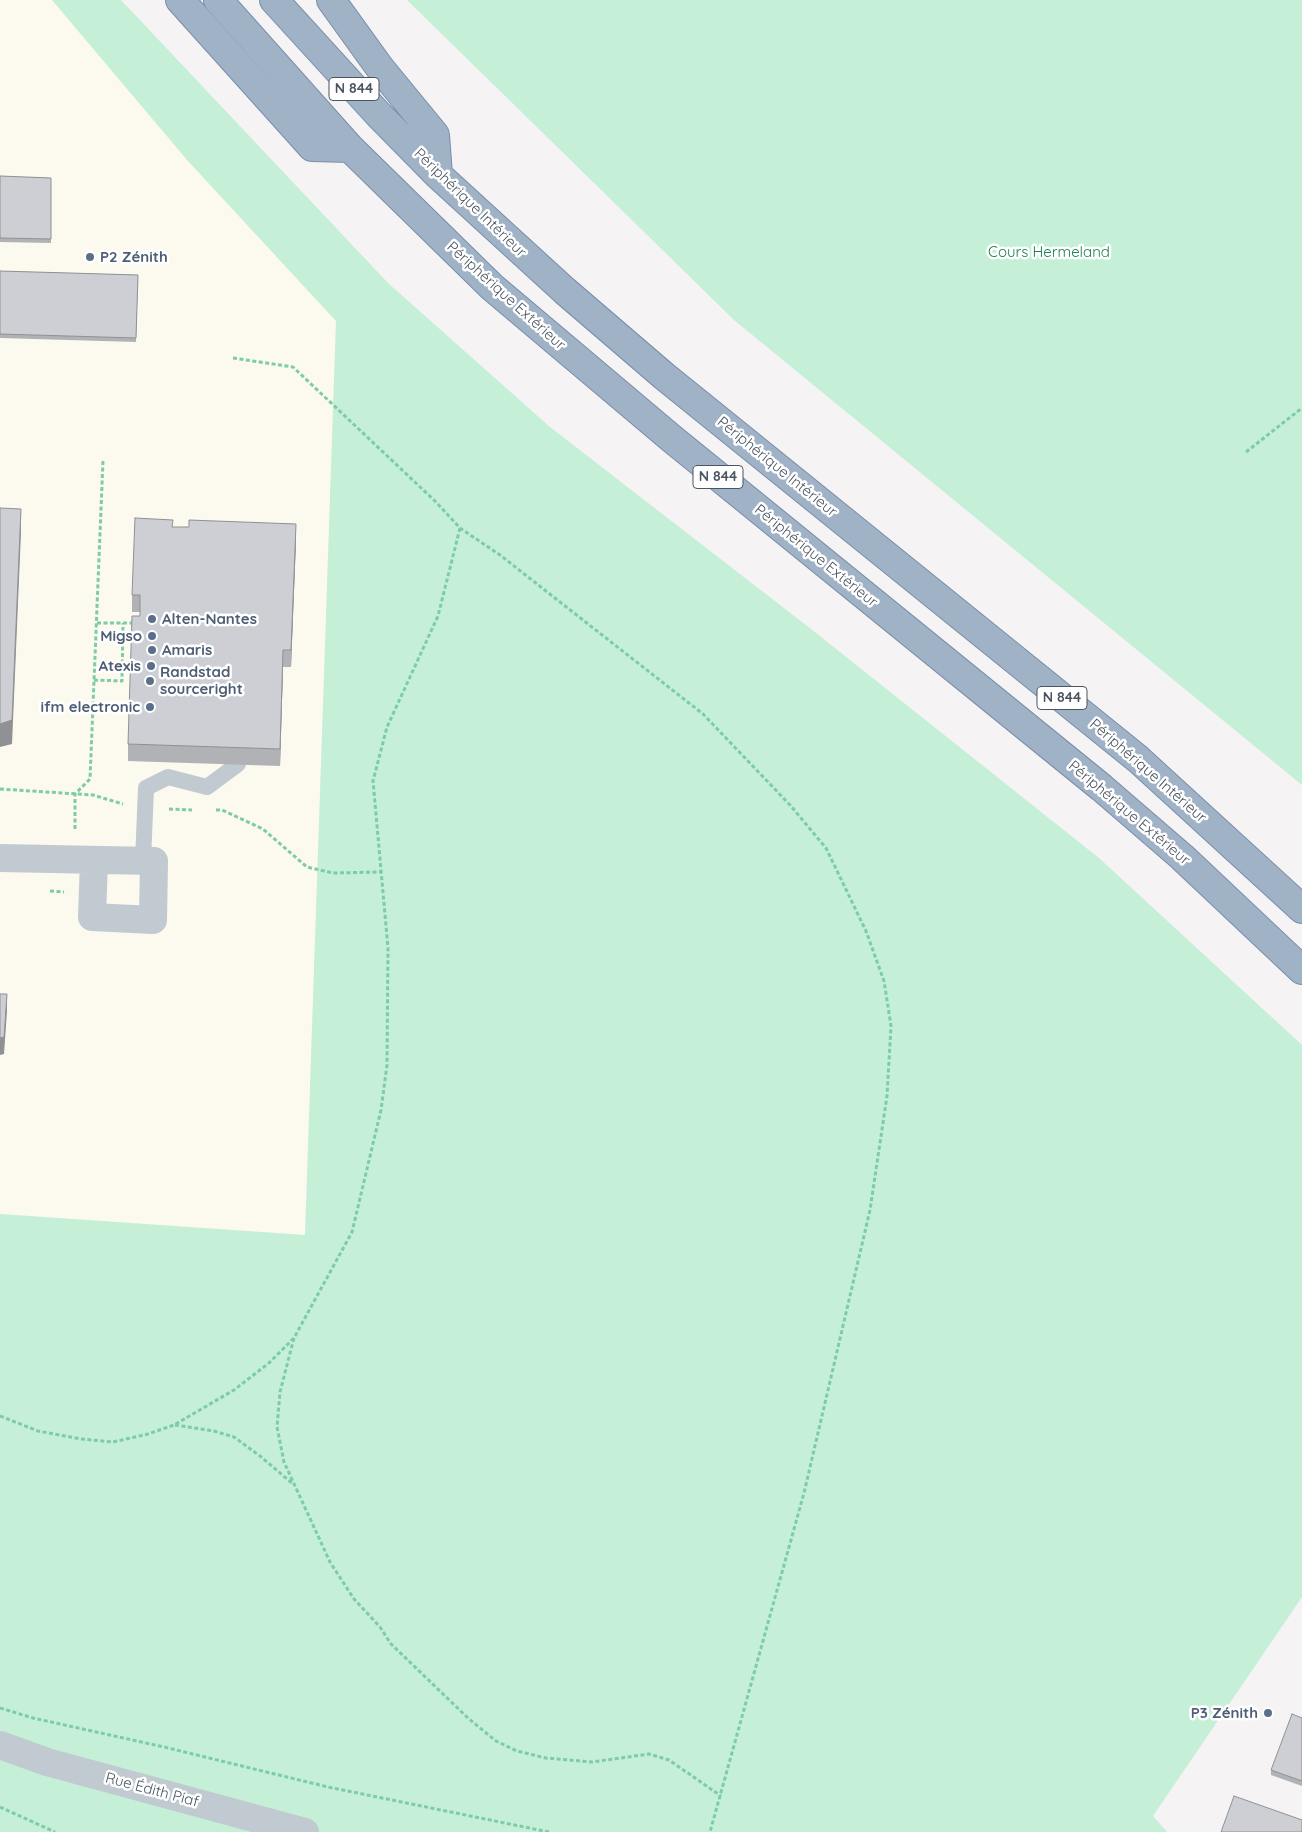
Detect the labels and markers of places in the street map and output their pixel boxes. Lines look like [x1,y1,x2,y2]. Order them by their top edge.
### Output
place label: P2 Zénith [100,248,168,266]
marker: P2 Zénith [84,251,96,263]
place label: Alten-Nantes [162,610,257,628]
marker: Alten-Nantes [146,613,158,625]
place label: Migso [100,627,142,645]
marker: Migso [146,630,158,642]
place label: Amaris [162,641,212,659]
marker: Amaris [146,644,158,656]
place label: Atexis [99,657,141,675]
marker: Atexis [145,660,157,672]
place label: Randstad sourceright [160,663,243,698]
marker: Randstad sourceright [144,675,156,687]
place label: ifm electronic [41,698,140,716]
marker: ifm electronic [144,701,156,713]
place label: P3 Zénith [1191,1704,1258,1722]
marker: P3 Zénith [1262,1707,1274,1719]

